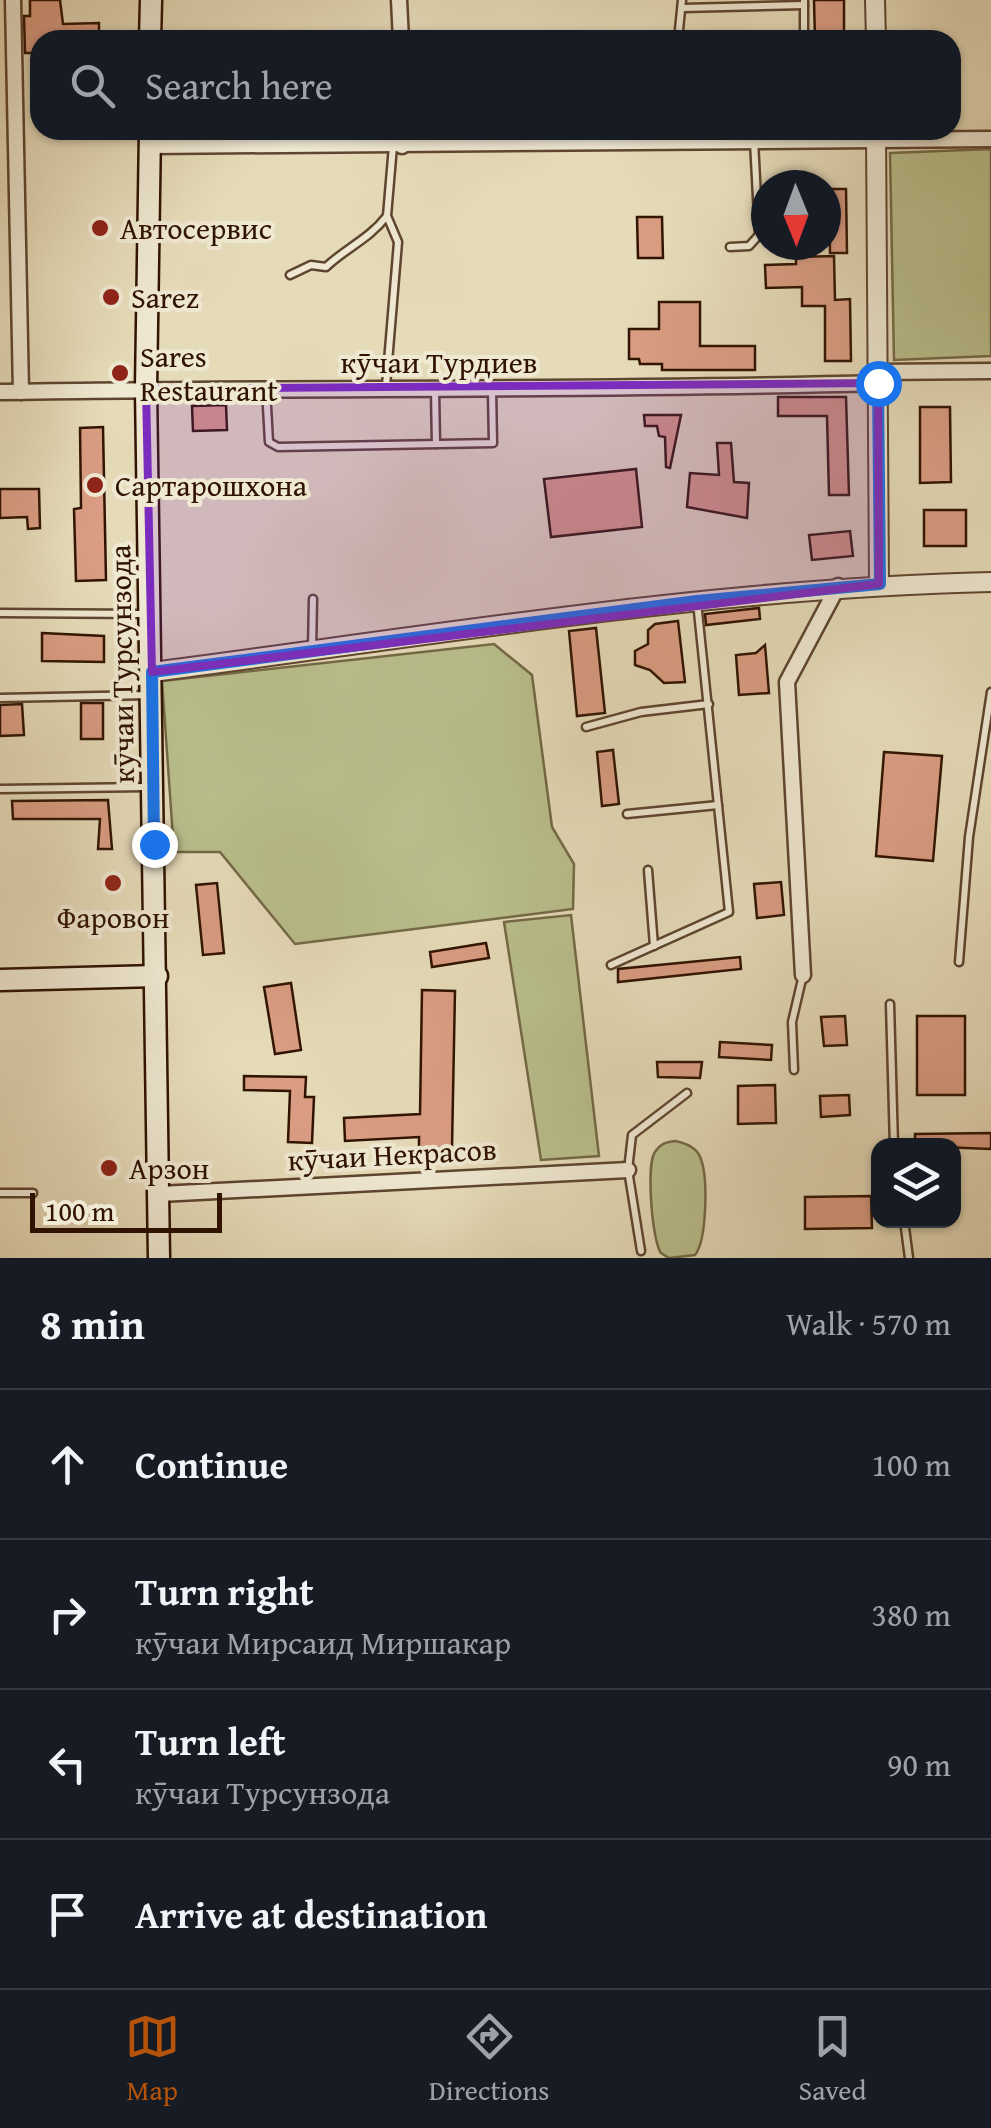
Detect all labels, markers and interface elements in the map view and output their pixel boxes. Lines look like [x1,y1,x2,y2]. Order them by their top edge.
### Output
search box [30,30,961,140]
text: Search here [145,57,333,113]
icon: search [65,58,120,113]
north arrow [751,170,841,260]
place label: Автосервис [120,206,272,250]
marker: Автосервис [89,217,111,239]
place label: Sarez [131,275,199,319]
marker: Sarez [100,286,122,308]
place label: Sares Restaurant [140,334,278,412]
street label: кӯчаи Турдиев [341,340,537,384]
route start [856,361,902,407]
marker: Sares Restaurant [109,362,131,384]
place label: Сартарошхона [115,463,308,507]
marker: Сартарошхона [84,474,106,496]
street label: кӯчаи Турсунзода [97,543,145,784]
route end [132,822,178,868]
marker: Фаровон [102,872,124,894]
place label: Фаровон [57,895,169,939]
street label: кӯчаи Некрасов [286,1127,498,1181]
map controls [871,1138,961,1228]
button: layers [871,1138,961,1228]
place label: Арзон [129,1146,209,1190]
marker: Арзон [98,1157,120,1179]
scale bar [30,1188,222,1232]
text: 100 m [45,1190,114,1231]
text: 8 min [40,1293,145,1354]
text: Walk · 570 m [786,1300,951,1347]
text: Continue [135,1436,288,1492]
icon: ahead [40,1437,95,1492]
text: 100 m [872,1441,951,1488]
text: Turn right [135,1563,314,1619]
icon: right [40,1587,95,1642]
text: 380 m [872,1591,951,1638]
text: кӯчаи Мирсаид Миршакар [135,1619,511,1666]
text: Turn left [135,1713,286,1769]
icon: left [40,1737,95,1792]
text: 90 m [887,1741,951,1788]
text: кӯчаи Турсунзода [135,1769,390,1816]
text: Arrive at destination [135,1886,488,1942]
icon: arrive [40,1887,95,1942]
tab: Map [125,2009,180,2110]
tab: Directions [429,2009,549,2110]
tab: Saved [799,2009,866,2110]

